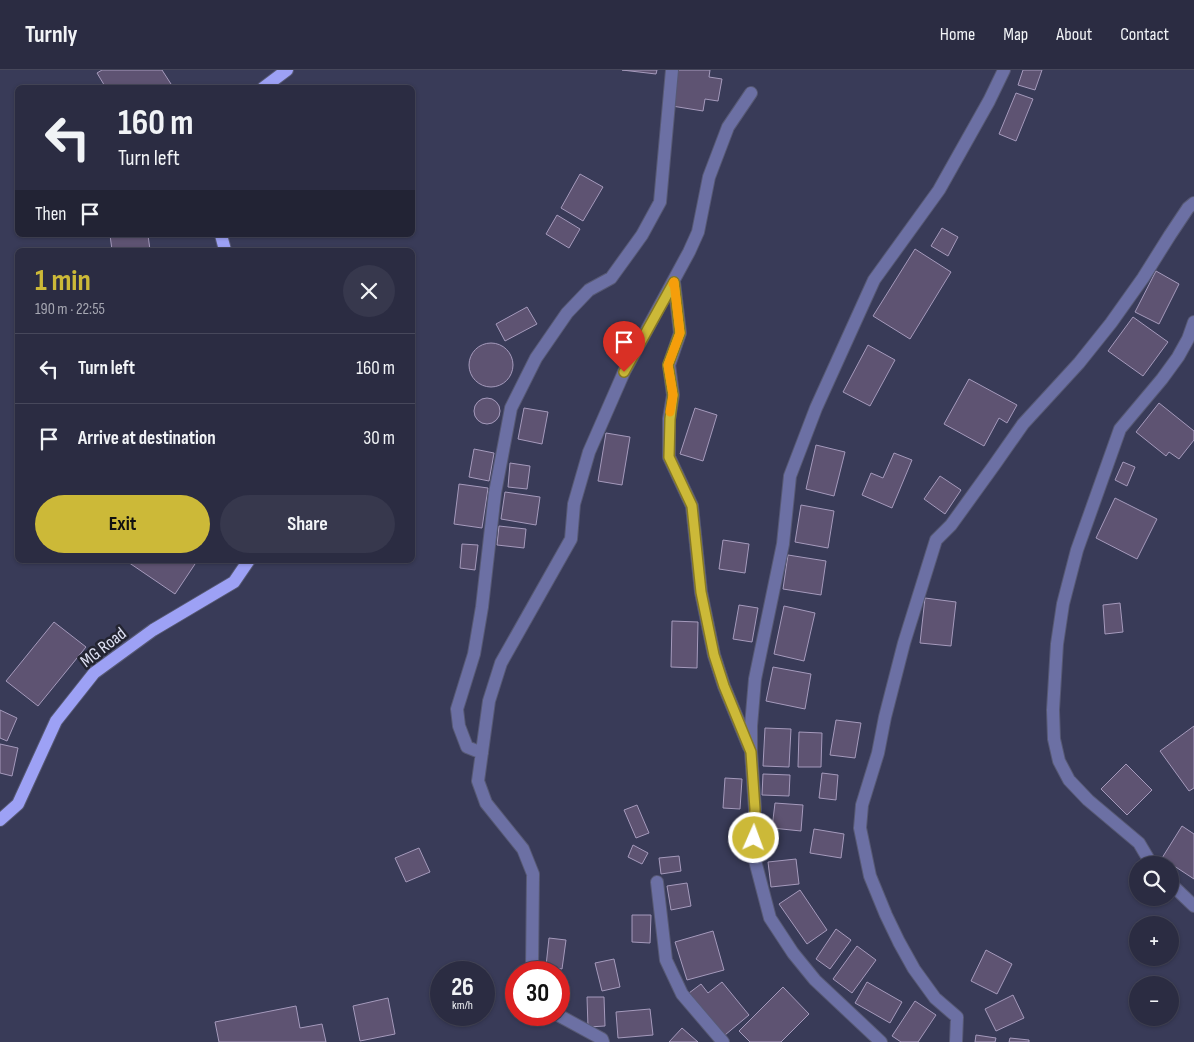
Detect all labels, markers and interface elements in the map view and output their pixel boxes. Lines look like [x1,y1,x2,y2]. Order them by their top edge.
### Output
text: Turnly [25,20,78,49]
text: Home [940,24,975,45]
text: Map [1003,24,1028,45]
text: About [1056,24,1092,45]
text: Contact [1120,24,1169,45]
text: 160 m [118,102,194,145]
icon: left [35,105,100,170]
text: Turn left [118,145,180,172]
icon: arrive [76,200,104,228]
text: Then [35,203,66,226]
text: 1 min [35,263,91,299]
button: close [343,265,395,317]
text: 190 m · 22:55 [35,300,105,319]
pin [603,321,645,372]
icon: arrive [610,328,638,356]
icon: left [35,355,63,383]
text: Turn left [78,357,135,380]
text: 160 m [356,357,395,380]
icon: arrive [35,425,63,453]
text: Arrive at destination [78,427,216,450]
text: 30 m [363,427,395,450]
button: Exit [35,495,210,553]
button: Share [220,495,395,553]
street label: MG Road [76,623,130,672]
position arrow [727,811,779,863]
map controls [1129,856,1179,1026]
button: search [1129,856,1179,906]
button: + [1129,916,1179,966]
speed limit sign: 30 [505,961,570,1026]
text: 26 [451,972,474,1003]
button: − [1129,976,1179,1026]
text: km/h [452,998,473,1013]

